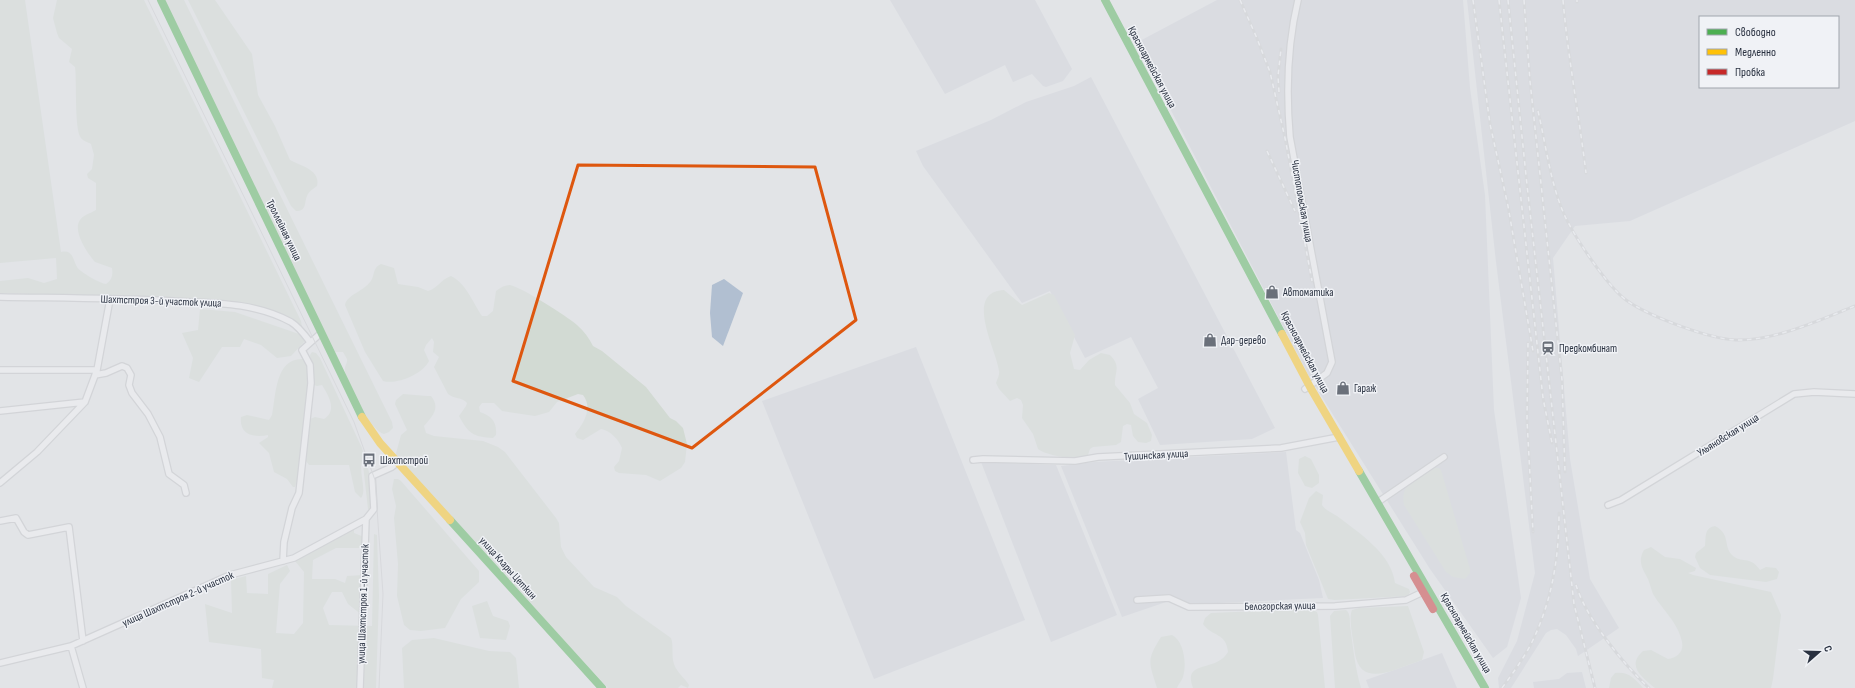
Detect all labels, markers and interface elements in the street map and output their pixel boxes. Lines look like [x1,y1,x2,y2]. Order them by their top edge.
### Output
legend [1699,16,1839,88]
street label: Красноармейская улица [1125,24,1179,110]
text: Свободно [1735,25,1776,40]
text: Медленно [1735,45,1776,60]
text: Пробка [1735,65,1766,80]
street label: Чистопольская улица [1288,159,1316,243]
street label: Троллейная улица [264,197,304,263]
shop icon: Автоматика [1264,284,1280,300]
place label: Автоматика [1282,286,1333,299]
street label: Шахтстроя 3-й участок улица [100,292,222,310]
street label: Красноармейская улица [1278,309,1332,395]
shop icon: Дар-дерево [1202,332,1218,348]
place label: Дар-дерево [1221,334,1267,347]
station icon: Предкомбинат [1540,340,1556,356]
place label: Предкомбинат [1559,342,1617,355]
shop icon: Гараж [1335,380,1351,396]
place label: Гараж [1354,382,1376,395]
street label: Ульяновская улица [1695,411,1761,459]
street label: Тушинская улица [1123,447,1189,463]
bus stop icon: Шахтстрой [361,452,377,468]
place label: Шахтстрой [380,454,428,467]
street label: улица Клары Цеткин [477,534,539,602]
street label: улица Шахтстроя 1-й участок [354,543,372,664]
street label: улица Шахтстроя 2-й участок [120,568,237,629]
street label: Красноармейская улица [1438,591,1494,675]
street label: Белогорская улица [1244,599,1316,613]
north arrow [1799,632,1839,672]
text: С [1821,644,1835,654]

